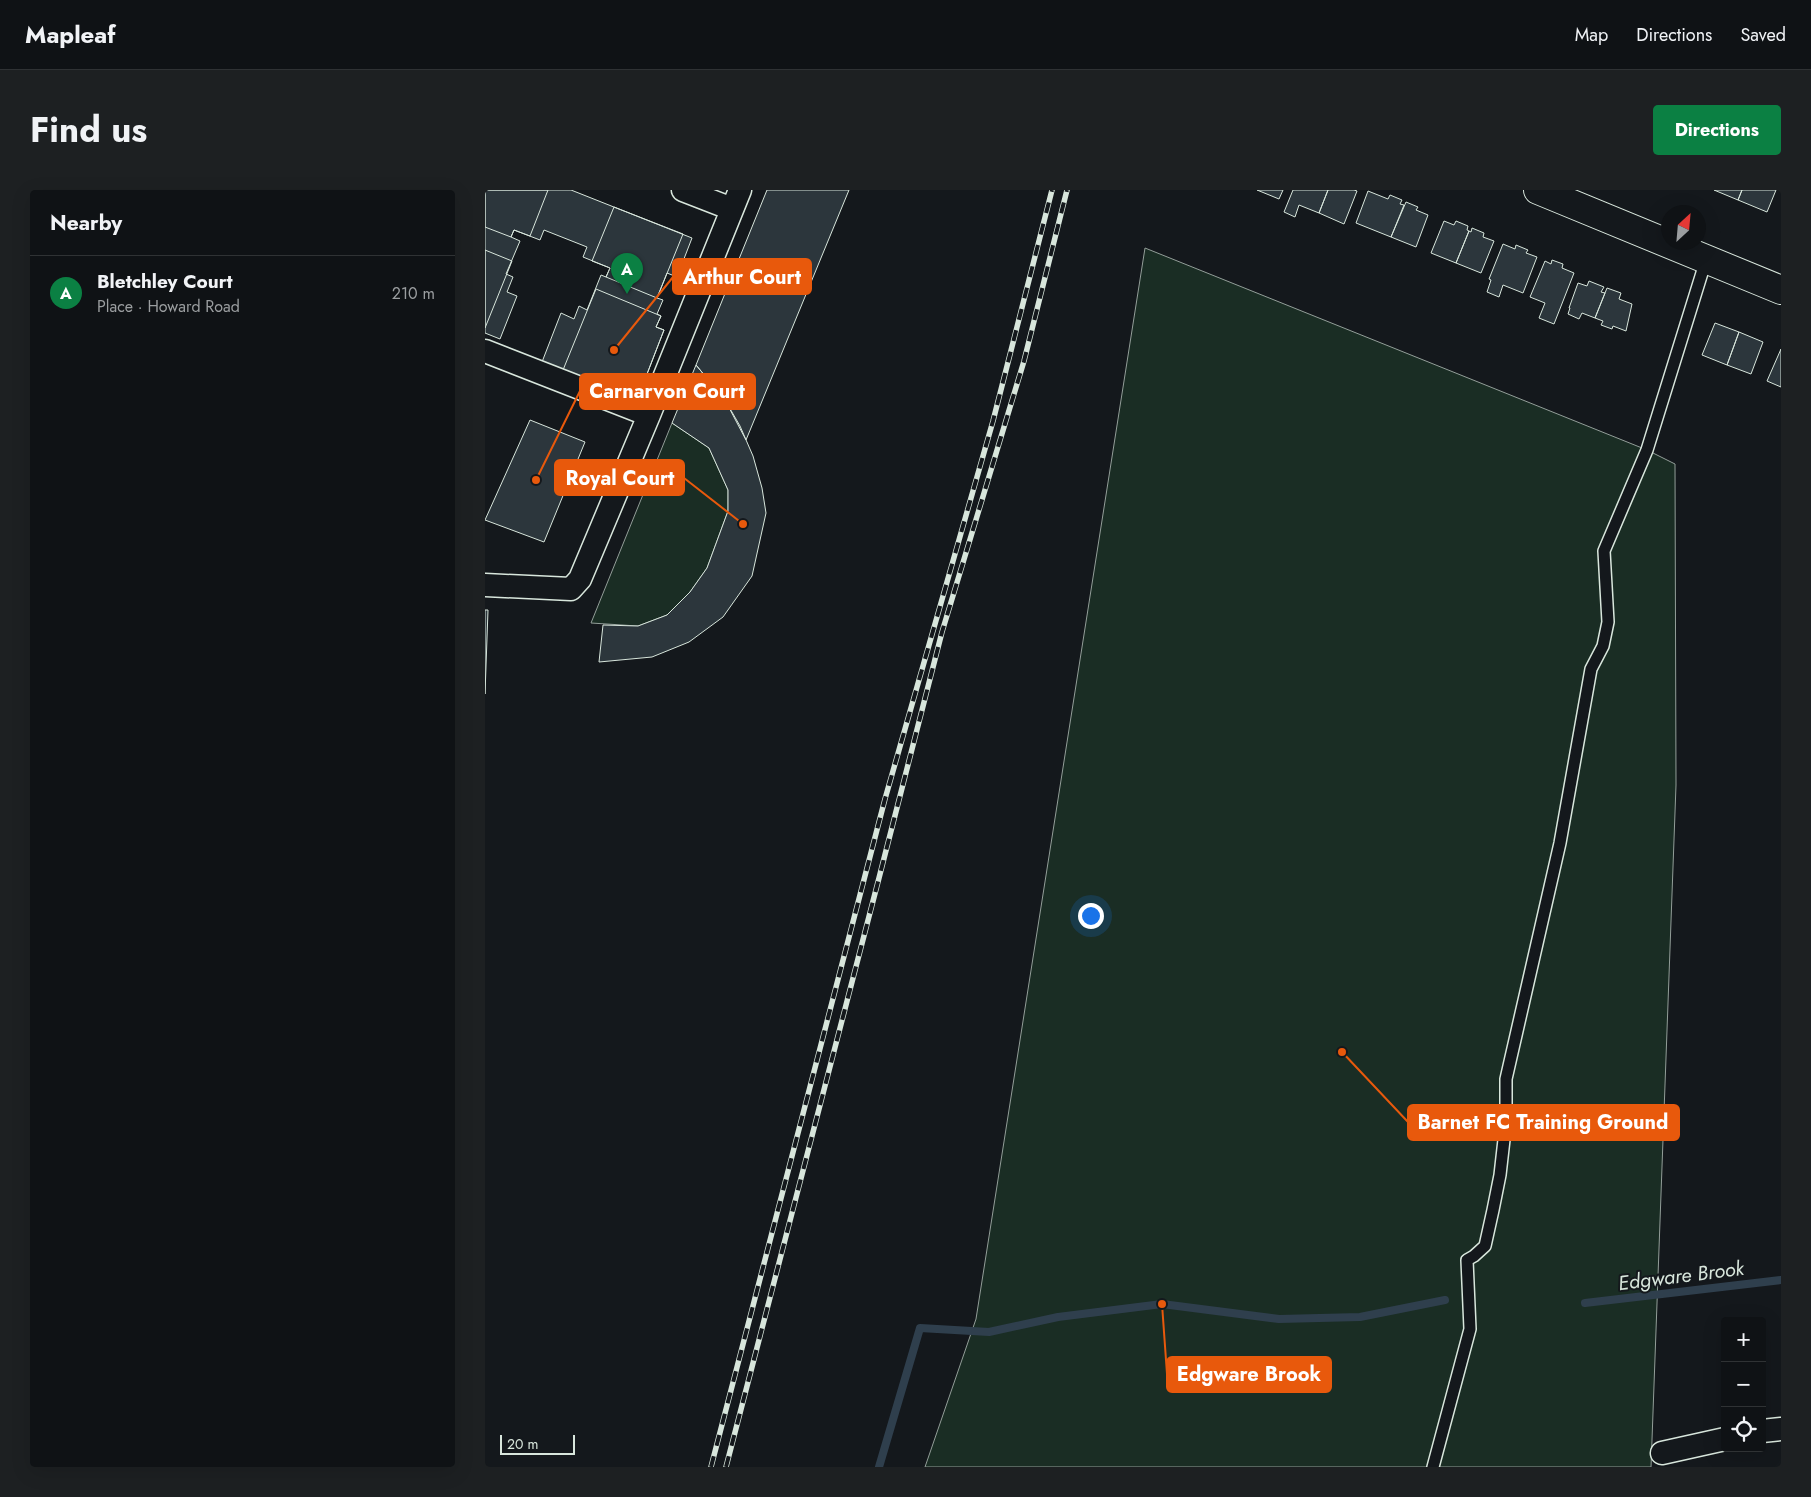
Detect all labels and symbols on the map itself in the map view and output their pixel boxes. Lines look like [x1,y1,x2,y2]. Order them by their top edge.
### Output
north arrow [1661,205,1706,250]
pin: A [611,253,643,294]
callout: Arthur Court [673,259,811,294]
text: Arthur Court [682,263,802,292]
callout: Carnarvon Court [580,374,755,409]
text: Carnarvon Court [589,377,745,406]
callout: Royal Court [555,460,684,495]
text: Royal Court [566,464,675,493]
your location [1078,903,1104,929]
callout: Barnet FC Training Ground [1408,1105,1679,1140]
text: Barnet FC Training Ground [1418,1108,1668,1137]
water label: Edgware Brook [1617,1254,1747,1298]
callout: Edgware Brook [1167,1357,1331,1392]
text: Edgware Brook [1177,1360,1322,1389]
scale bar [500,1432,575,1455]

